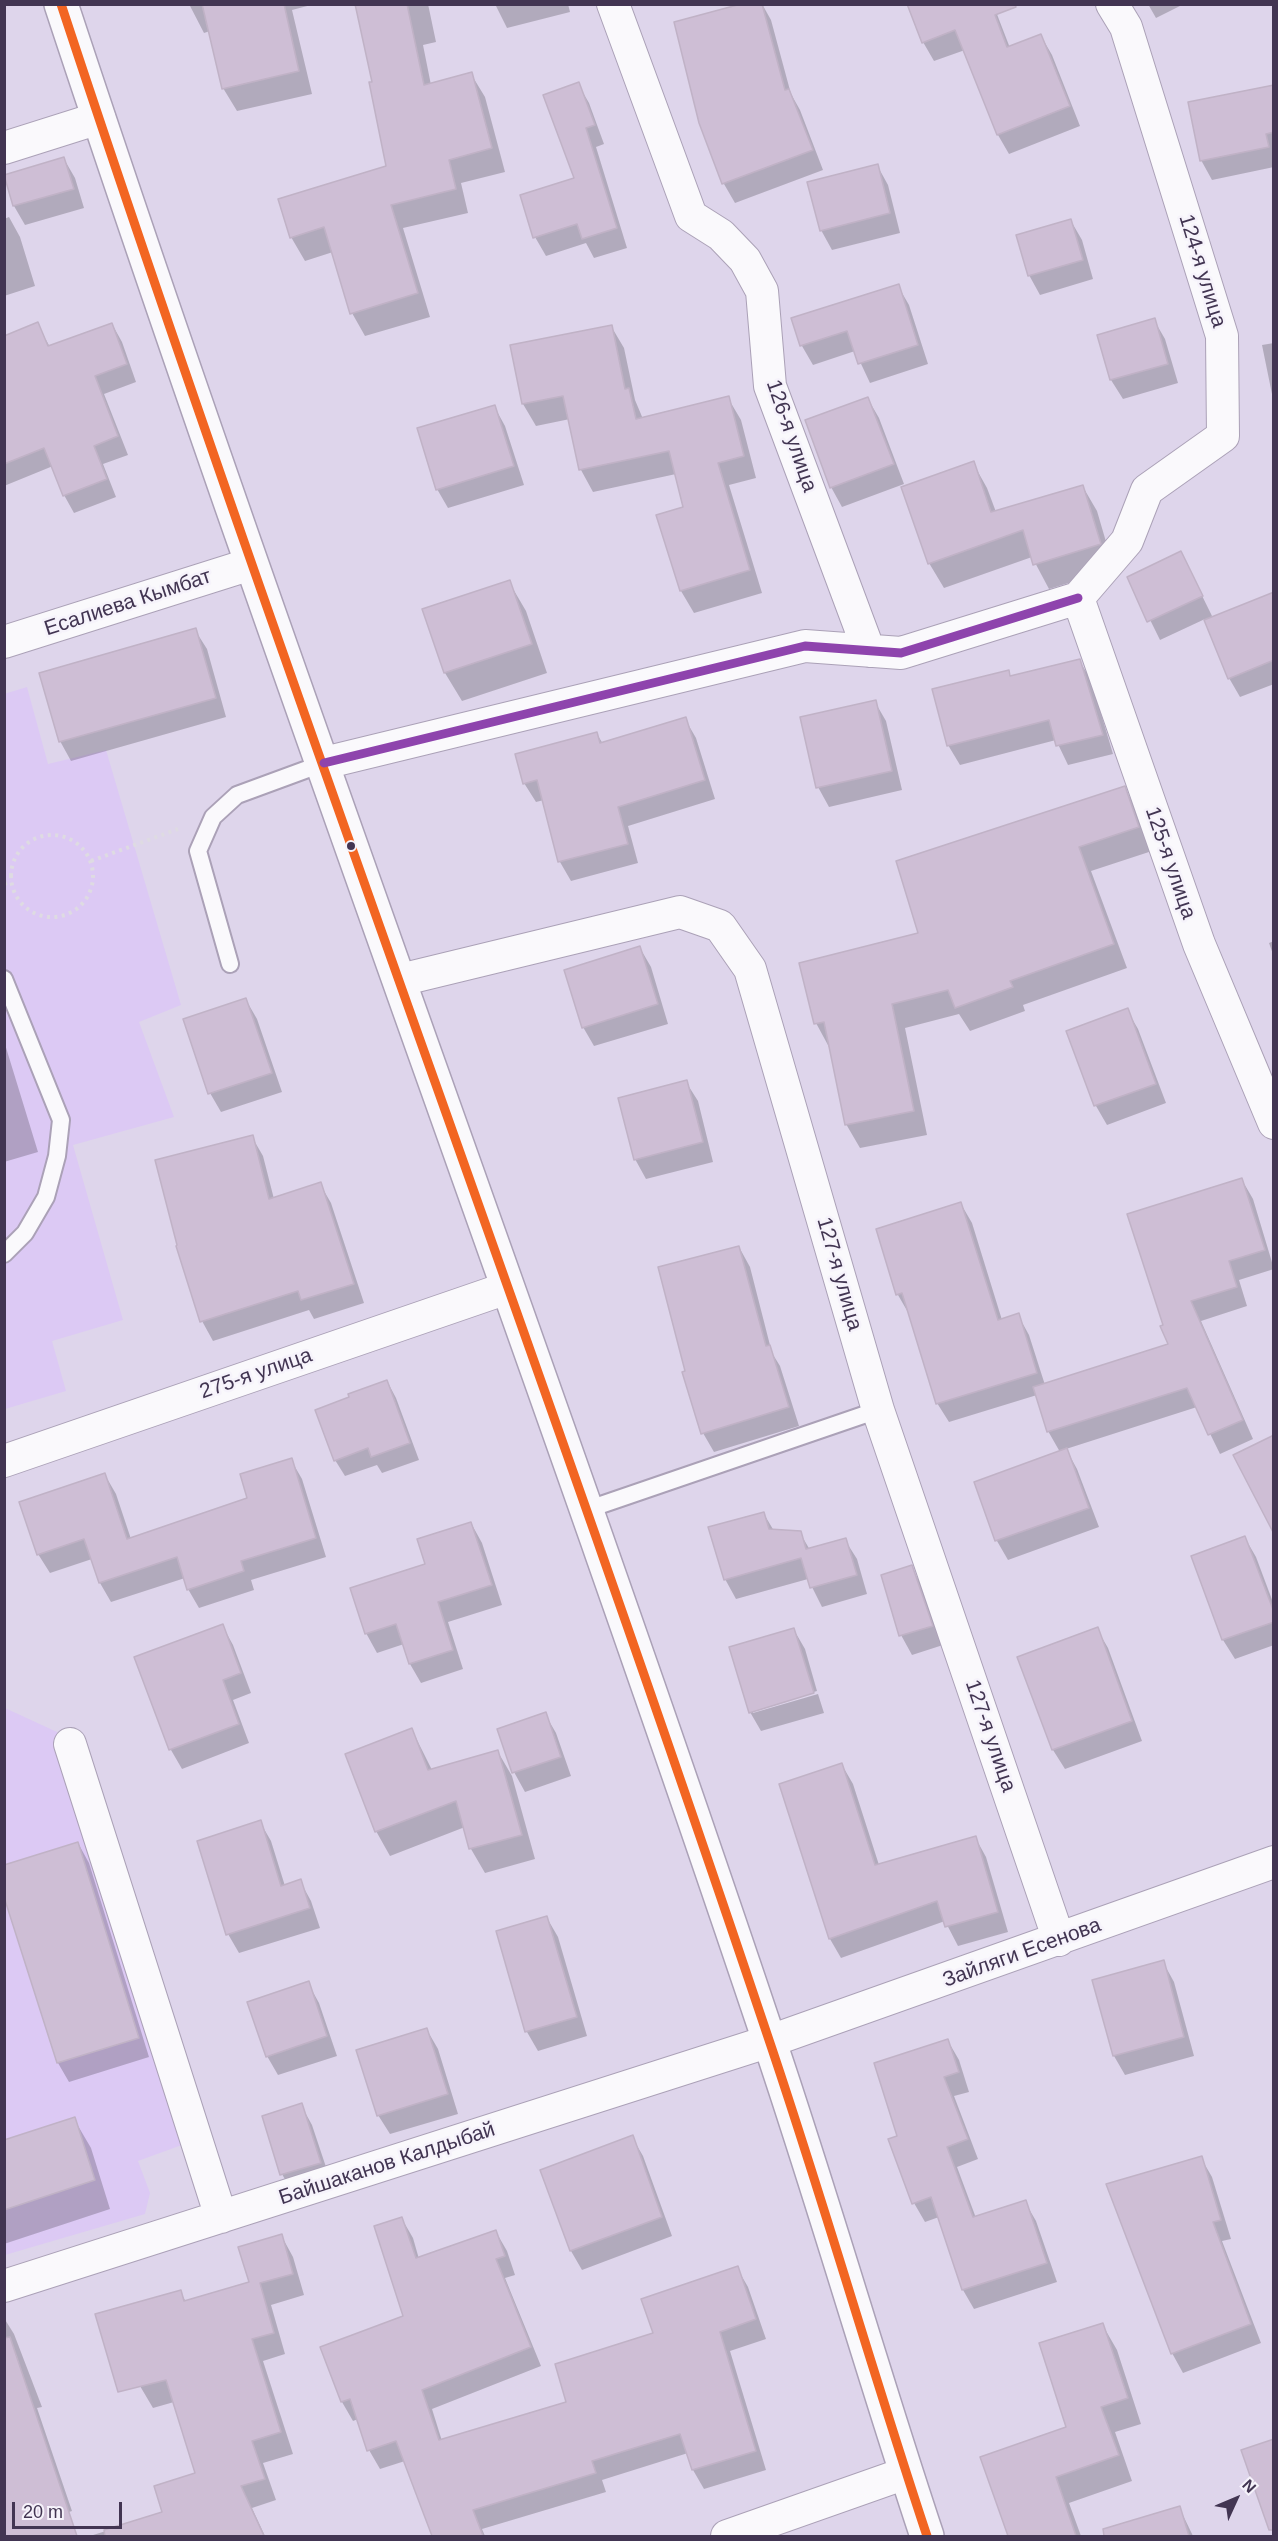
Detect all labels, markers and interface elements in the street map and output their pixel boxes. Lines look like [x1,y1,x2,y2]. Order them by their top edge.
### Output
street label: 124-я улица [1173,211,1231,331]
street label: 126-я улица [760,377,822,495]
street label: Есалиева Кымбат [41,564,215,642]
street label: 125-я улица [1139,804,1201,922]
unlabelled marker [345,840,357,852]
street label: 127-я улица [811,1214,867,1334]
street label: 275-я улица [197,1343,315,1405]
street label: 127-я улица [959,1677,1021,1795]
street label: Зайляги Есенова [939,1913,1105,1993]
street label: Байшаканов Калдыбай [276,2117,498,2211]
north arrow [1206,2469,1266,2529]
text: N [1239,2476,1259,2496]
scale bar [15,2490,124,2528]
text: 20 m [23,2502,63,2522]

